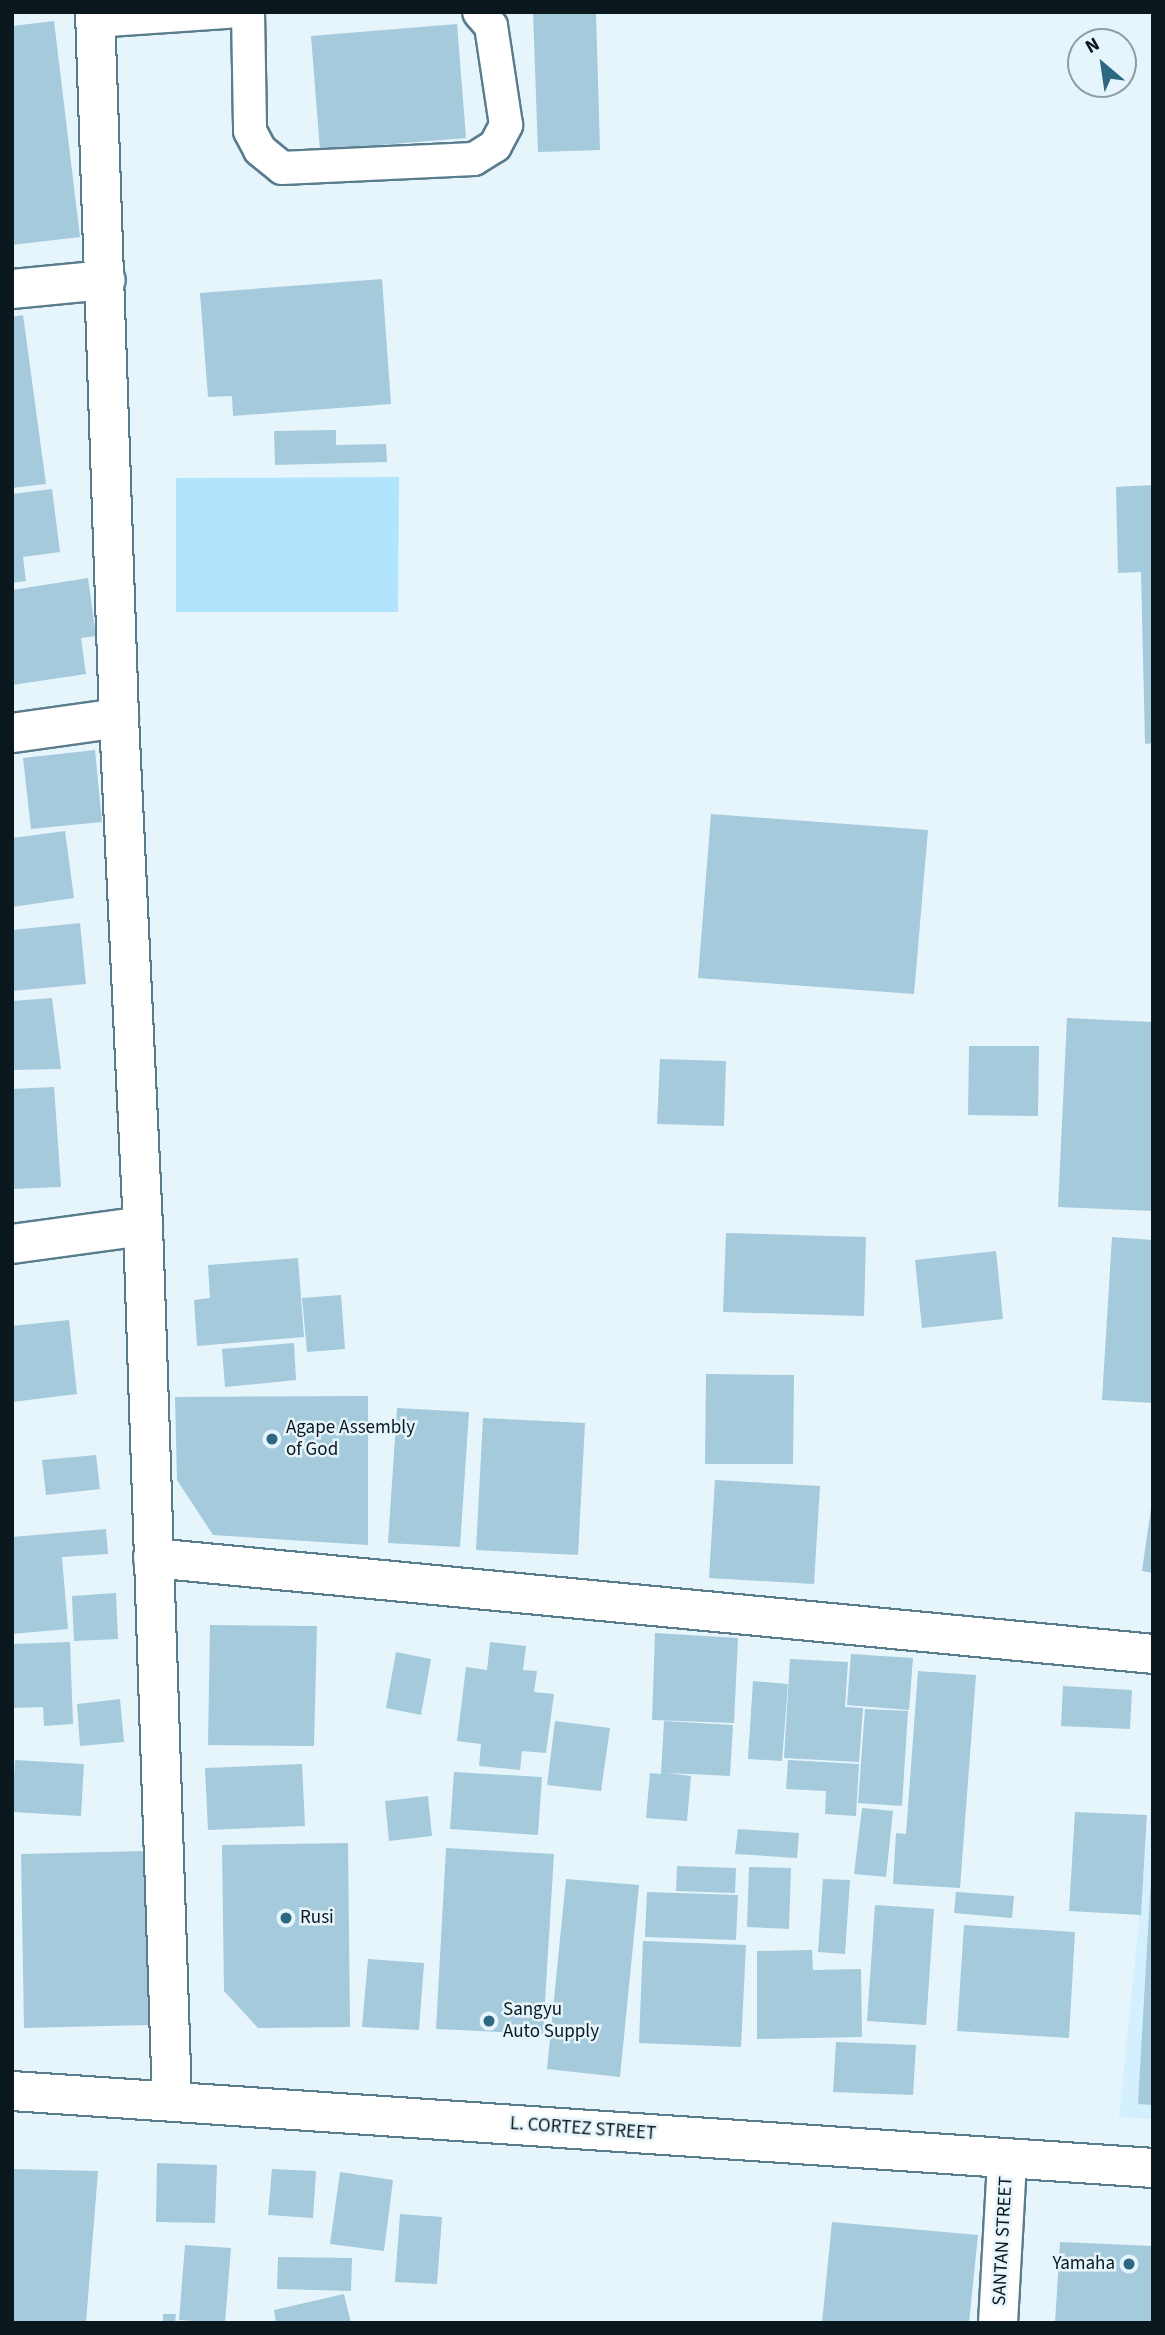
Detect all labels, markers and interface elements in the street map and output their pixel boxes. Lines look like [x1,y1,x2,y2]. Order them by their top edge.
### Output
north arrow [1067,28,1137,98]
text: N [1080,31,1105,61]
place label: Agape Assembly of God [286,1417,415,1461]
marker: Agape Assembly of God [264,1431,280,1447]
place label: Rusi [300,1907,334,1929]
marker: Rusi [278,1910,294,1926]
place label: Sangyu Auto Supply [503,1999,599,2043]
marker: Sangyu Auto Supply [481,2013,497,2029]
street label: L. CORTEZ STREET [509,2113,657,2145]
street label: SANTAN STREET [988,2176,1018,2306]
place label: Yamaha [1052,2253,1115,2275]
marker: Yamaha [1121,2256,1137,2272]

